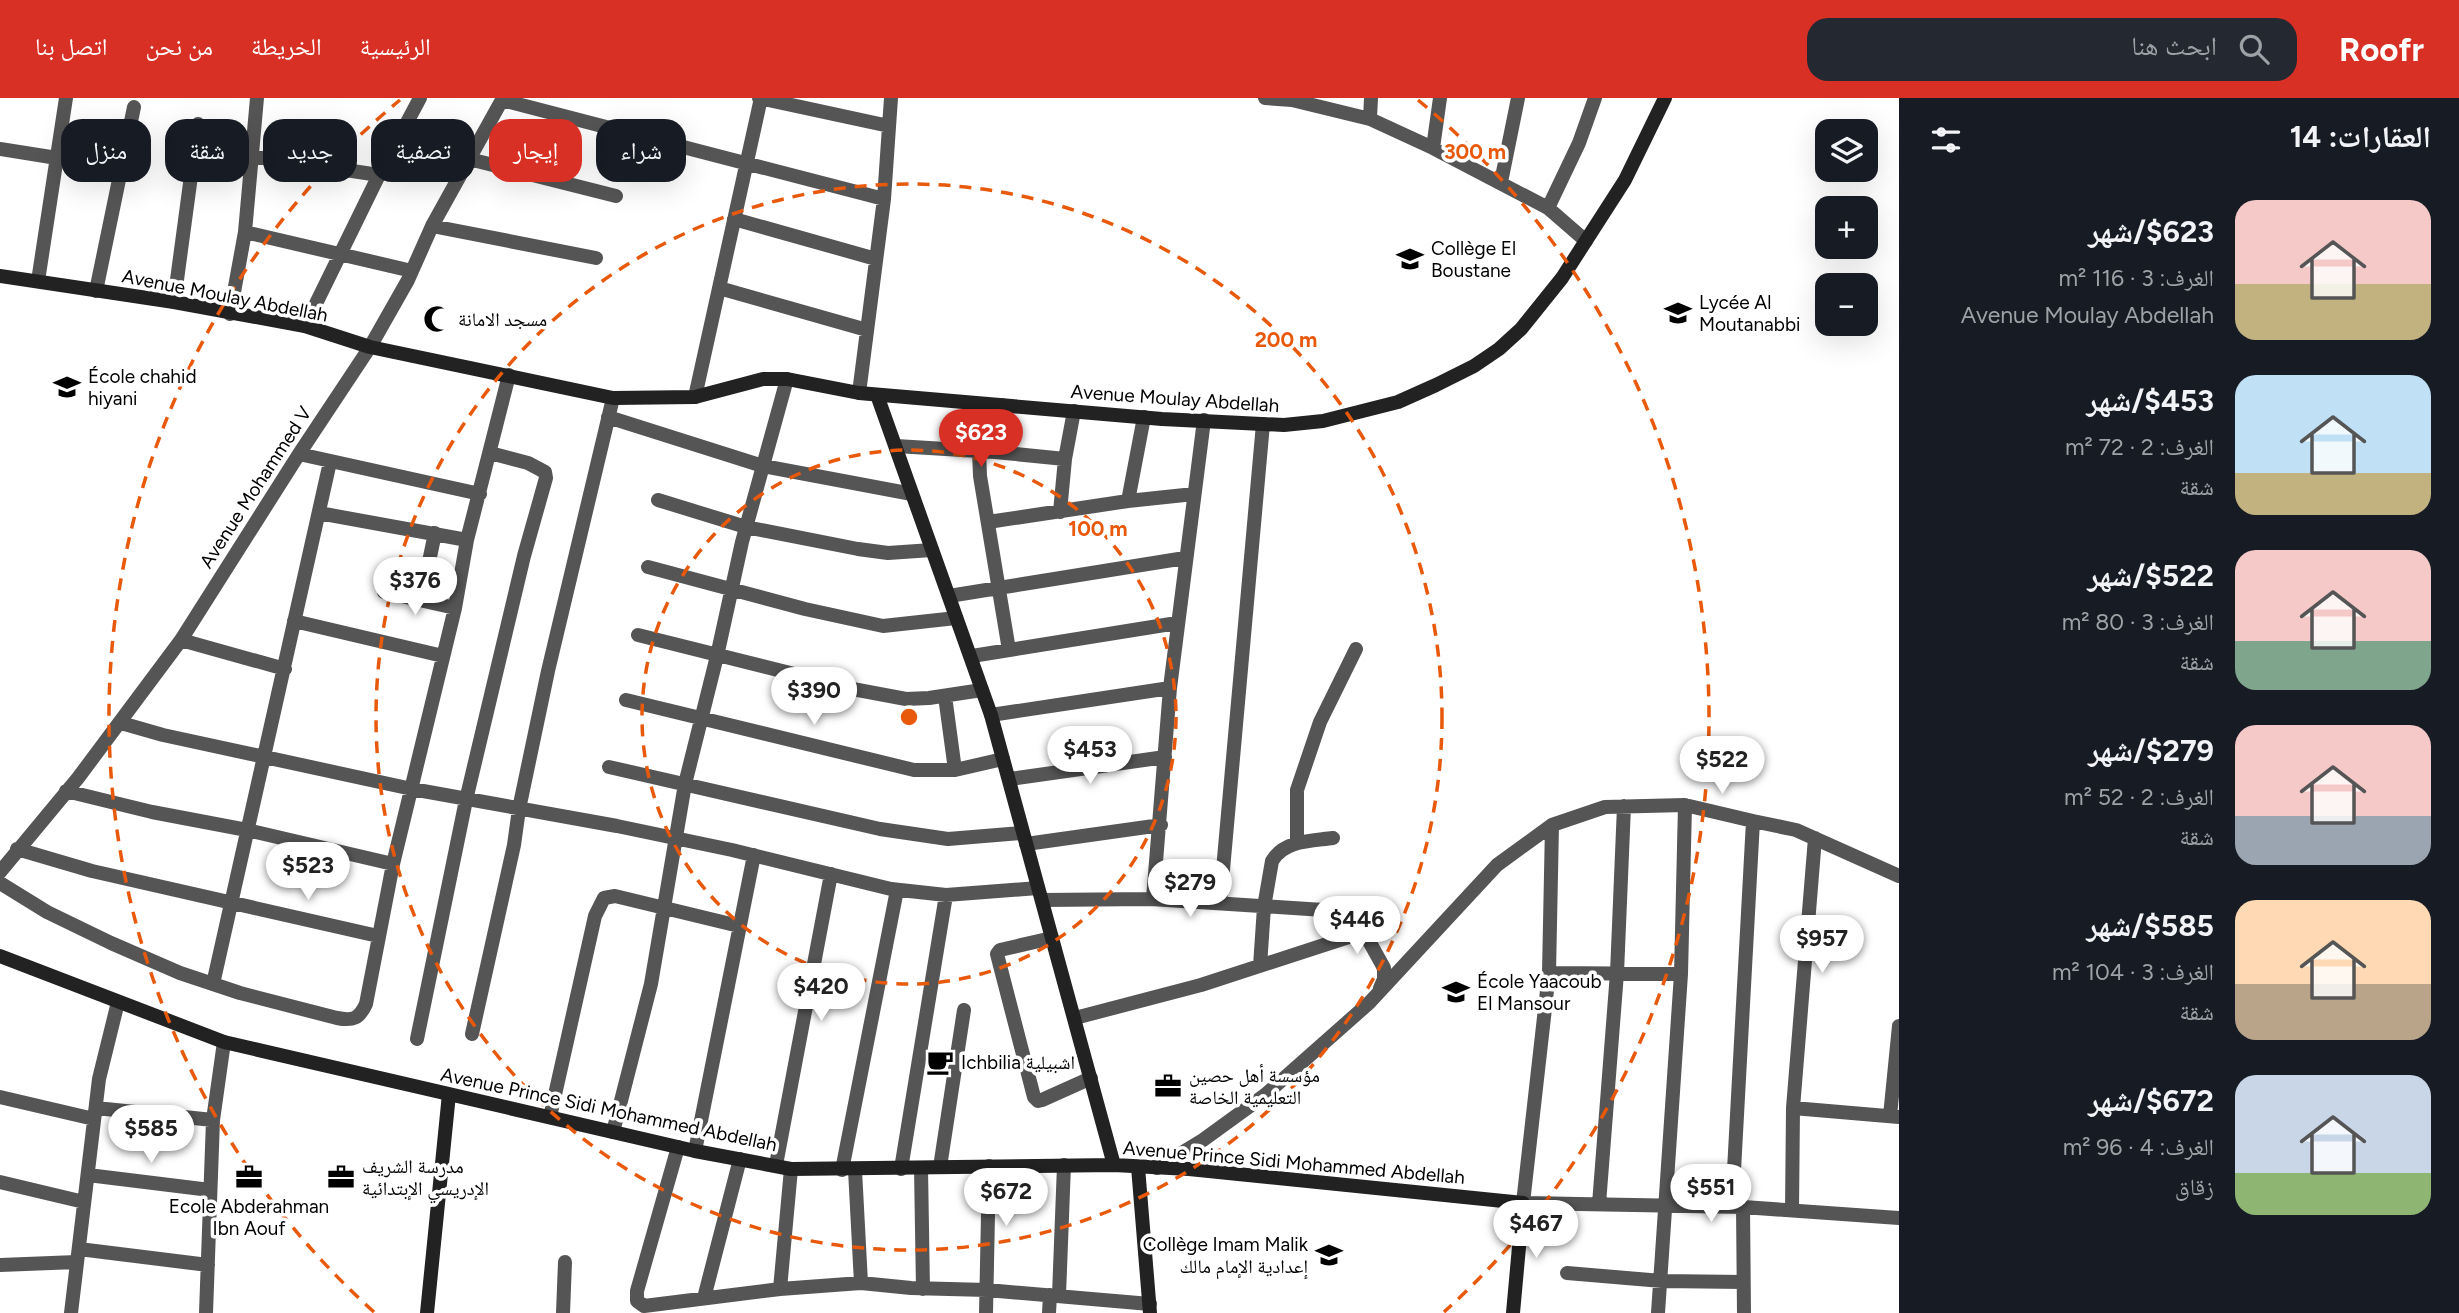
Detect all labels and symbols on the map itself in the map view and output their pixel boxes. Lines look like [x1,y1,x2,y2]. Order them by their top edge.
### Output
text: 300 m [1444,139,1506,164]
place label: Collège El Boustane [1431,237,1516,282]
school or university icon: Collège El Boustane [1395,244,1425,274]
street label: Avenue Moulay Abdellah [120,264,330,327]
place label: Lycée Al Moutanabbi [1699,291,1801,336]
school or university icon: Lycée Al Moutanabbi [1663,298,1693,328]
mosque icon: مسجد الامانة [422,304,452,334]
place label: مسجد الامانة [458,308,547,331]
text: 200 m [1255,327,1317,352]
place label: École chahid hiyani [88,365,197,410]
school or university icon: École chahid hiyani [52,372,82,402]
street label: Avenue Moulay Abdellah [1070,380,1280,417]
street label: Avenue Mohammed V [195,402,316,572]
pin: $623 [940,410,1022,469]
text: 100 m [1068,516,1128,541]
pin: $376 [374,558,456,617]
pin: $390 [773,668,855,727]
centre of rings [897,705,921,729]
pin: $453 [1049,726,1131,786]
pin: $522 [1681,736,1763,796]
pin: $523 [267,842,349,902]
pin: $279 [1149,860,1231,919]
pin: $446 [1316,896,1398,956]
pin: $957 [1781,916,1863,975]
pin: $420 [780,964,862,1023]
place label: École Yaacoub El Mansour [1477,970,1602,1015]
school or university icon: École Yaacoub El Mansour [1441,977,1471,1007]
cafe icon: Ichbilia اشبيلية [925,1047,955,1077]
place label: Ichbilia اشبيلية [961,1051,1075,1074]
street label: Avenue Prince Sidi Mohammed Abdellah [439,1063,779,1156]
place label: مؤسسة أهل حصين التعليمية الخاصة [1189,1064,1320,1109]
office icon: مؤسسة أهل حصين التعليمية الخاصة [1153,1071,1183,1101]
pin: $585 [110,1105,192,1165]
street label: Avenue Prince Sidi Mohammed Abdellah [1122,1136,1466,1189]
place label: مدرسة الشريف الإدريسي الإبتدائية [362,1155,489,1204]
office icon: Ecole Abderahman Ibn Aouf [234,1162,264,1192]
office icon: مدرسة الشريف الإدريسي الإبتدائية [326,1162,356,1192]
pin: $551 [1670,1164,1752,1224]
pin: $672 [965,1168,1047,1228]
place label: Ecole Abderahman Ibn Aouf [169,1195,329,1240]
pin: $467 [1495,1200,1577,1260]
place label: Collège Imam Malik إعدادية الإمام مالك [1143,1233,1309,1280]
school or university icon: Collège Imam Malik إعدادية الإمام مالك [1314,1240,1344,1270]

